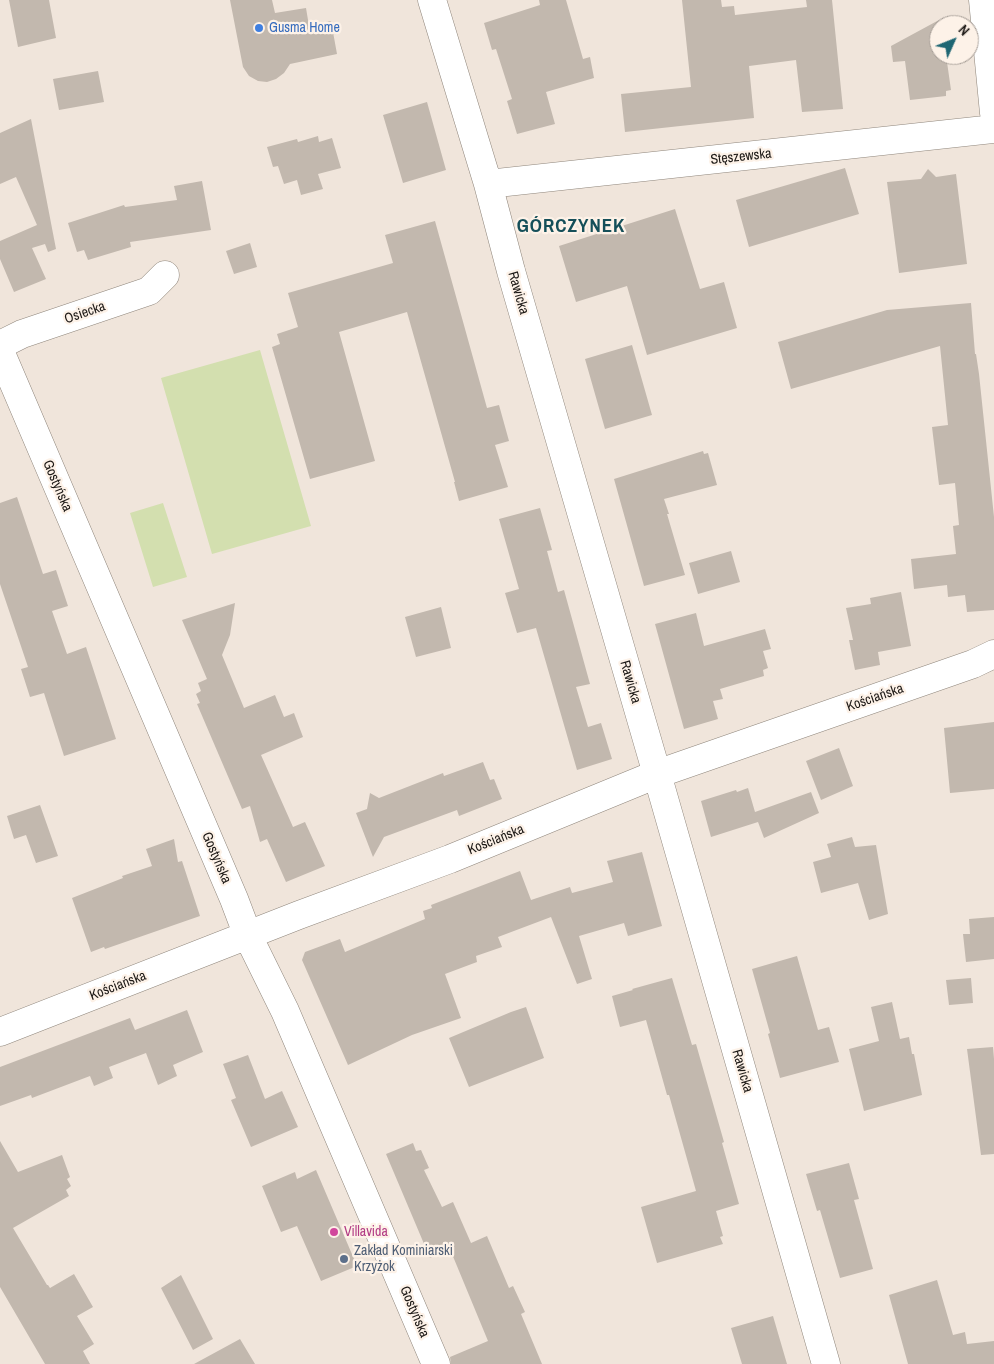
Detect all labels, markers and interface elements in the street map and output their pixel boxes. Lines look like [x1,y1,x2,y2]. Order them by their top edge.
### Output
north arrow [929,15,979,65]
place label: Gusma Home [269,20,340,36]
text: N [955,21,973,40]
marker: Gusma Home [253,22,265,34]
street label: Stęszewska [710,145,772,169]
district label: GÓRCZYNEK [516,216,626,238]
street label: Rawicka [504,270,532,316]
street label: Osiecka [62,298,108,328]
street label: Gostyńska [39,458,75,514]
street label: Rawicka [616,659,644,705]
street label: Kościańska [844,680,906,716]
street label: Kościańska [465,821,527,859]
street label: Gostyńska [198,830,234,886]
street label: Kościańska [87,968,149,1004]
street label: Rawicka [728,1048,756,1094]
place label: Villavida [344,1224,388,1240]
marker: Villavida [328,1226,340,1238]
place label: Zakład Kominiarski Krzyżok [354,1243,453,1276]
marker: Zakład Kominiarski Krzyżok [338,1253,350,1265]
street label: Gostyńska [396,1284,432,1340]

